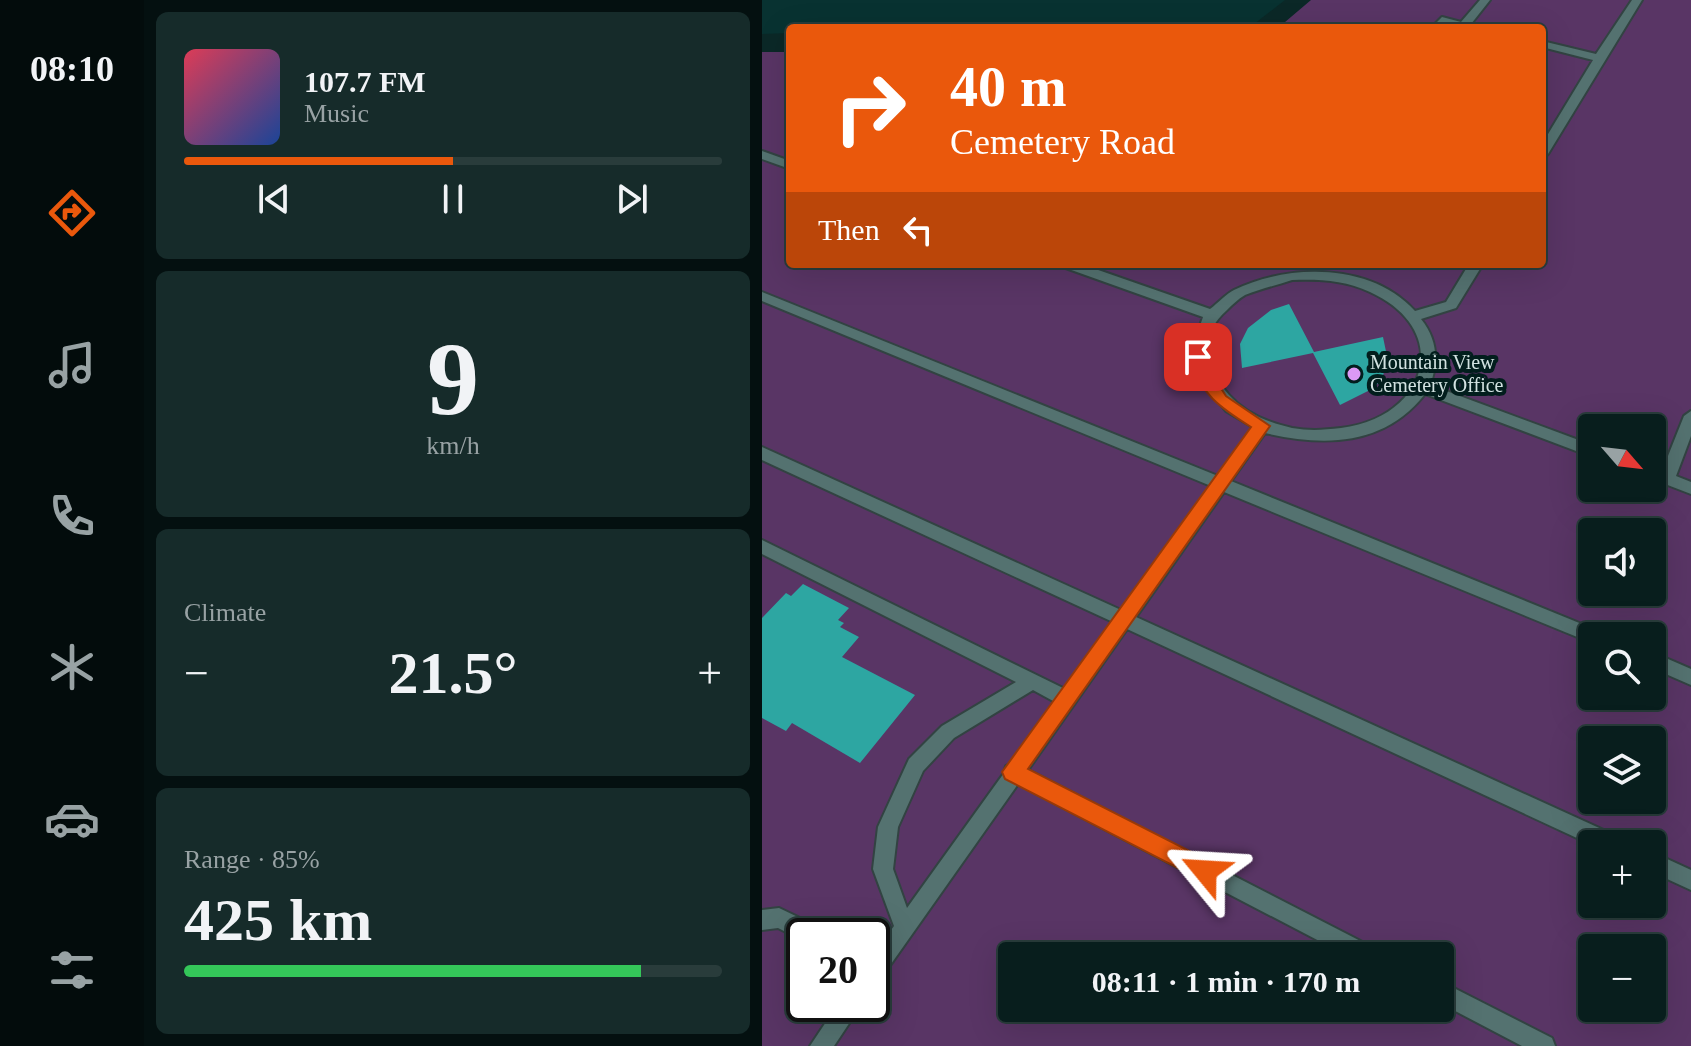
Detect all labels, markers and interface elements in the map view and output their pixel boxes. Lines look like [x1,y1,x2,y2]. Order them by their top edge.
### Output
text: 08:10 [30,49,114,89]
icon: right [818,56,922,160]
text: 40 m [950,56,1067,118]
text: 107.7 FM [304,65,426,98]
text: Music [304,99,369,128]
text: Cemetery Road [950,122,1175,162]
icon: previous [252,177,296,221]
icon: pause [431,177,475,221]
icon: next [610,177,654,221]
icon: directions [44,185,100,241]
icon: left [896,208,940,252]
text: Then [818,213,880,246]
text: 9 [427,321,479,436]
pin [1164,323,1232,391]
icon: arrive [1176,335,1220,379]
icon: music [44,337,100,393]
place label: Mountain View Cemetery Office [1370,351,1504,397]
marker: Mountain View Cemetery Office [1345,365,1363,383]
north arrow [1578,414,1666,502]
map controls [1578,414,1666,1022]
text: km/h [426,431,480,460]
icon: phone [44,488,100,544]
button: sound [1578,518,1666,606]
text: Climate [184,598,266,627]
button: search [1578,622,1666,710]
icon: climate [44,639,100,695]
text: 21.5° [389,640,518,706]
text: − [184,649,209,698]
text: + [697,649,722,698]
button: layers [1578,726,1666,814]
icon: car [44,791,100,847]
position arrow [1163,829,1247,913]
button: + [1578,830,1666,918]
text: Range · 85% [184,845,320,874]
text: 425 km [184,887,372,953]
speed limit sign: 20 [786,918,890,1022]
button: − [1578,934,1666,1022]
icon: filters [44,942,100,998]
text: 08:11 · 1 min · 170 m [1092,965,1360,998]

